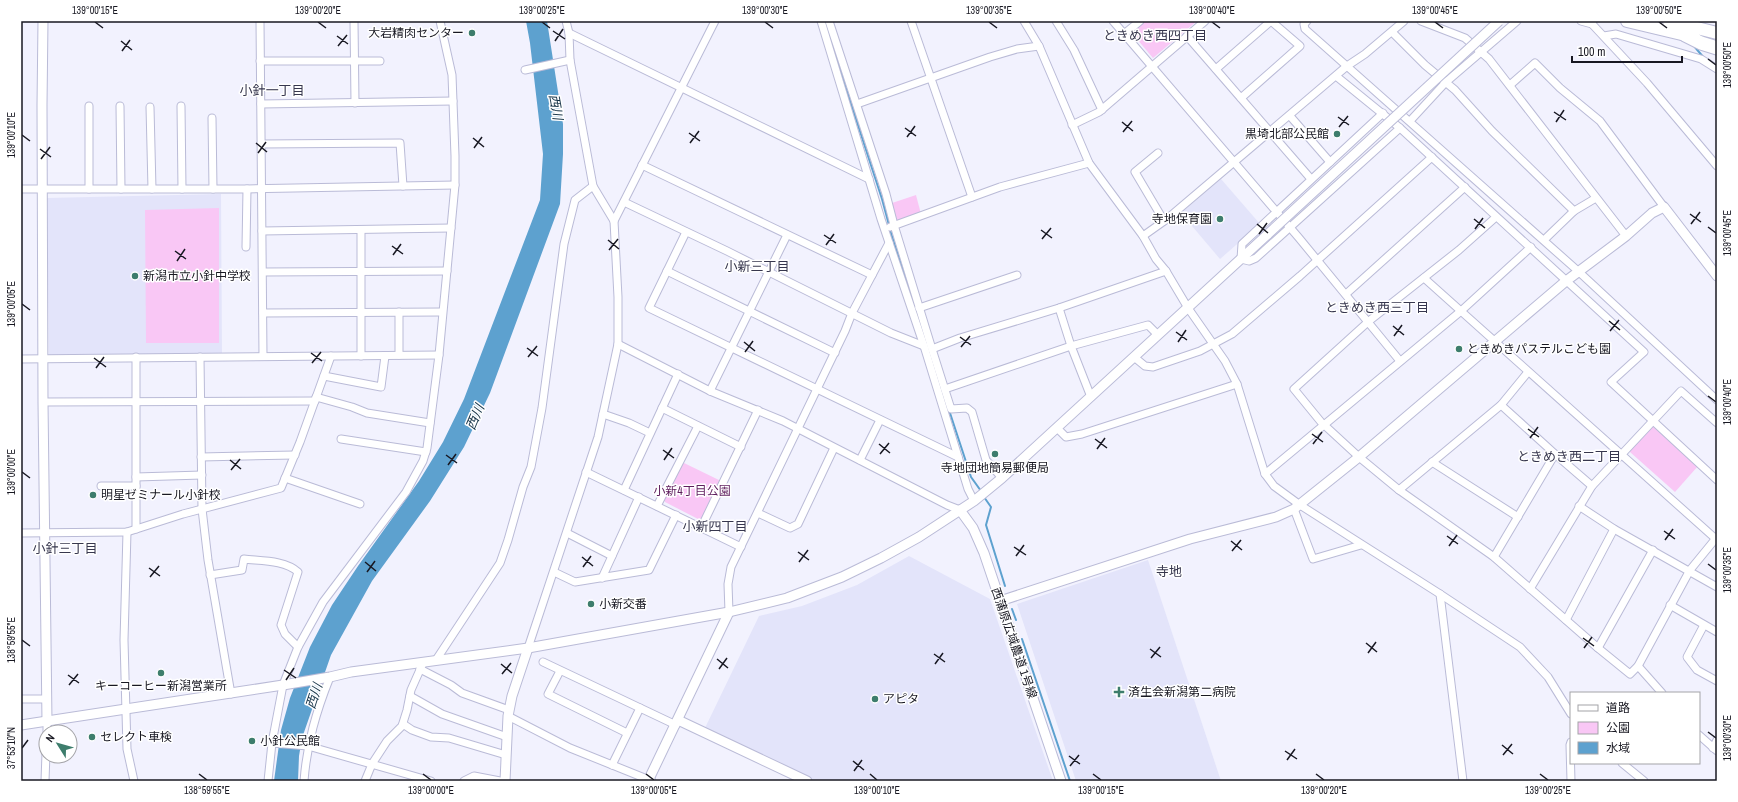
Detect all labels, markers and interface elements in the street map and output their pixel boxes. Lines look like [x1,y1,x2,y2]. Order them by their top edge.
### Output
text: 139°00'15"E [72,4,118,17]
text: 139°00'20"E [295,4,341,17]
text: 139°00'25"E [519,4,565,17]
text: 139°00'30"E [742,4,788,17]
text: 139°00'35"E [966,4,1012,17]
text: 139°00'40"E [1189,4,1235,17]
text: 139°00'45"E [1412,4,1458,17]
text: 139°00'50"E [1636,4,1682,17]
place label: 大岩精肉センター [368,25,464,41]
district label: ときめき西四丁目 [1103,27,1207,44]
marker: 大岩精肉センター [467,28,477,38]
scale bar [1572,38,1682,64]
text: 139°00'50"E [1721,42,1734,88]
text: 100 m [1578,44,1605,60]
district label: 小針一丁目 [239,82,305,99]
water label: 西川 [545,93,567,123]
text: 139°00'10"E [5,112,18,158]
place label: 黒埼北部公民館 [1245,126,1329,142]
marker: 黒埼北部公民館 [1332,129,1342,139]
text: 139°00'45"E [1721,210,1734,256]
place label: 寺地保育園 [1152,211,1212,227]
marker: 寺地保育園 [1215,214,1225,224]
district label: 小新三丁目 [724,258,790,275]
place label: 新潟市立小針中学校 [143,268,251,284]
marker: 新潟市立小針中学校 [130,271,140,281]
text: 139°00'05"E [5,281,18,327]
district label: ときめき西三丁目 [1325,299,1429,316]
place label: ときめきパステルこども園 [1467,341,1611,357]
marker: ときめきパステルこども園 [1454,344,1464,354]
text: 139°00'40"E [1721,379,1734,425]
water label: 西川 [462,400,489,432]
district label: ときめき西二丁目 [1517,448,1621,465]
text: 139°00'00"E [5,449,18,495]
marker: 寺地団地簡易郵便局 [990,449,1000,459]
place label: 寺地団地簡易郵便局 [941,460,1049,476]
park label: 小新4丁目公園 [653,483,731,499]
place label: 明星ゼミナール小針校 [101,487,221,503]
marker: 明星ゼミナール小針校 [88,490,98,500]
district label: 小新四丁目 [682,518,748,535]
district label: 小針三丁目 [32,540,98,557]
text: 139°00'35"E [1721,547,1734,593]
district label: 寺地 [1156,563,1182,580]
street label: 西蒲原広域農道 1号線 [988,585,1040,701]
place label: 小新交番 [599,596,647,612]
marker: 小新交番 [586,599,596,609]
text: 138°59'55"E [5,617,18,663]
marker: キーコーヒー新潟営業所 [156,668,166,678]
place label: キーコーヒー新潟営業所 [95,678,227,694]
water label: 西川 [302,679,327,711]
place label: 済生会新潟第二病院 [1128,684,1236,700]
marker: 済生会新潟第二病院 [1113,686,1125,698]
place label: アピタ [883,691,919,707]
legend [1570,692,1700,764]
marker: アピタ [870,694,880,704]
text: 道路 [1606,700,1630,716]
text: 139°00'30"E [1721,715,1734,761]
text: 公園 [1606,720,1630,736]
north arrow [38,724,78,764]
text: 37°53'10"N [5,727,18,769]
place label: セレクト車検 [100,729,172,745]
text: N [42,731,58,745]
marker: セレクト車検 [87,732,97,742]
place label: 小針公民館 [260,733,320,749]
marker: 小針公民館 [247,736,257,746]
text: 水域 [1606,740,1630,756]
text: 138°59'55"E [184,784,230,797]
text: 139°00'00"E [408,784,454,797]
text: 139°00'05"E [631,784,677,797]
text: 139°00'10"E [854,784,900,797]
text: 139°00'15"E [1078,784,1124,797]
text: 139°00'20"E [1301,784,1347,797]
text: 139°00'25"E [1525,784,1571,797]

